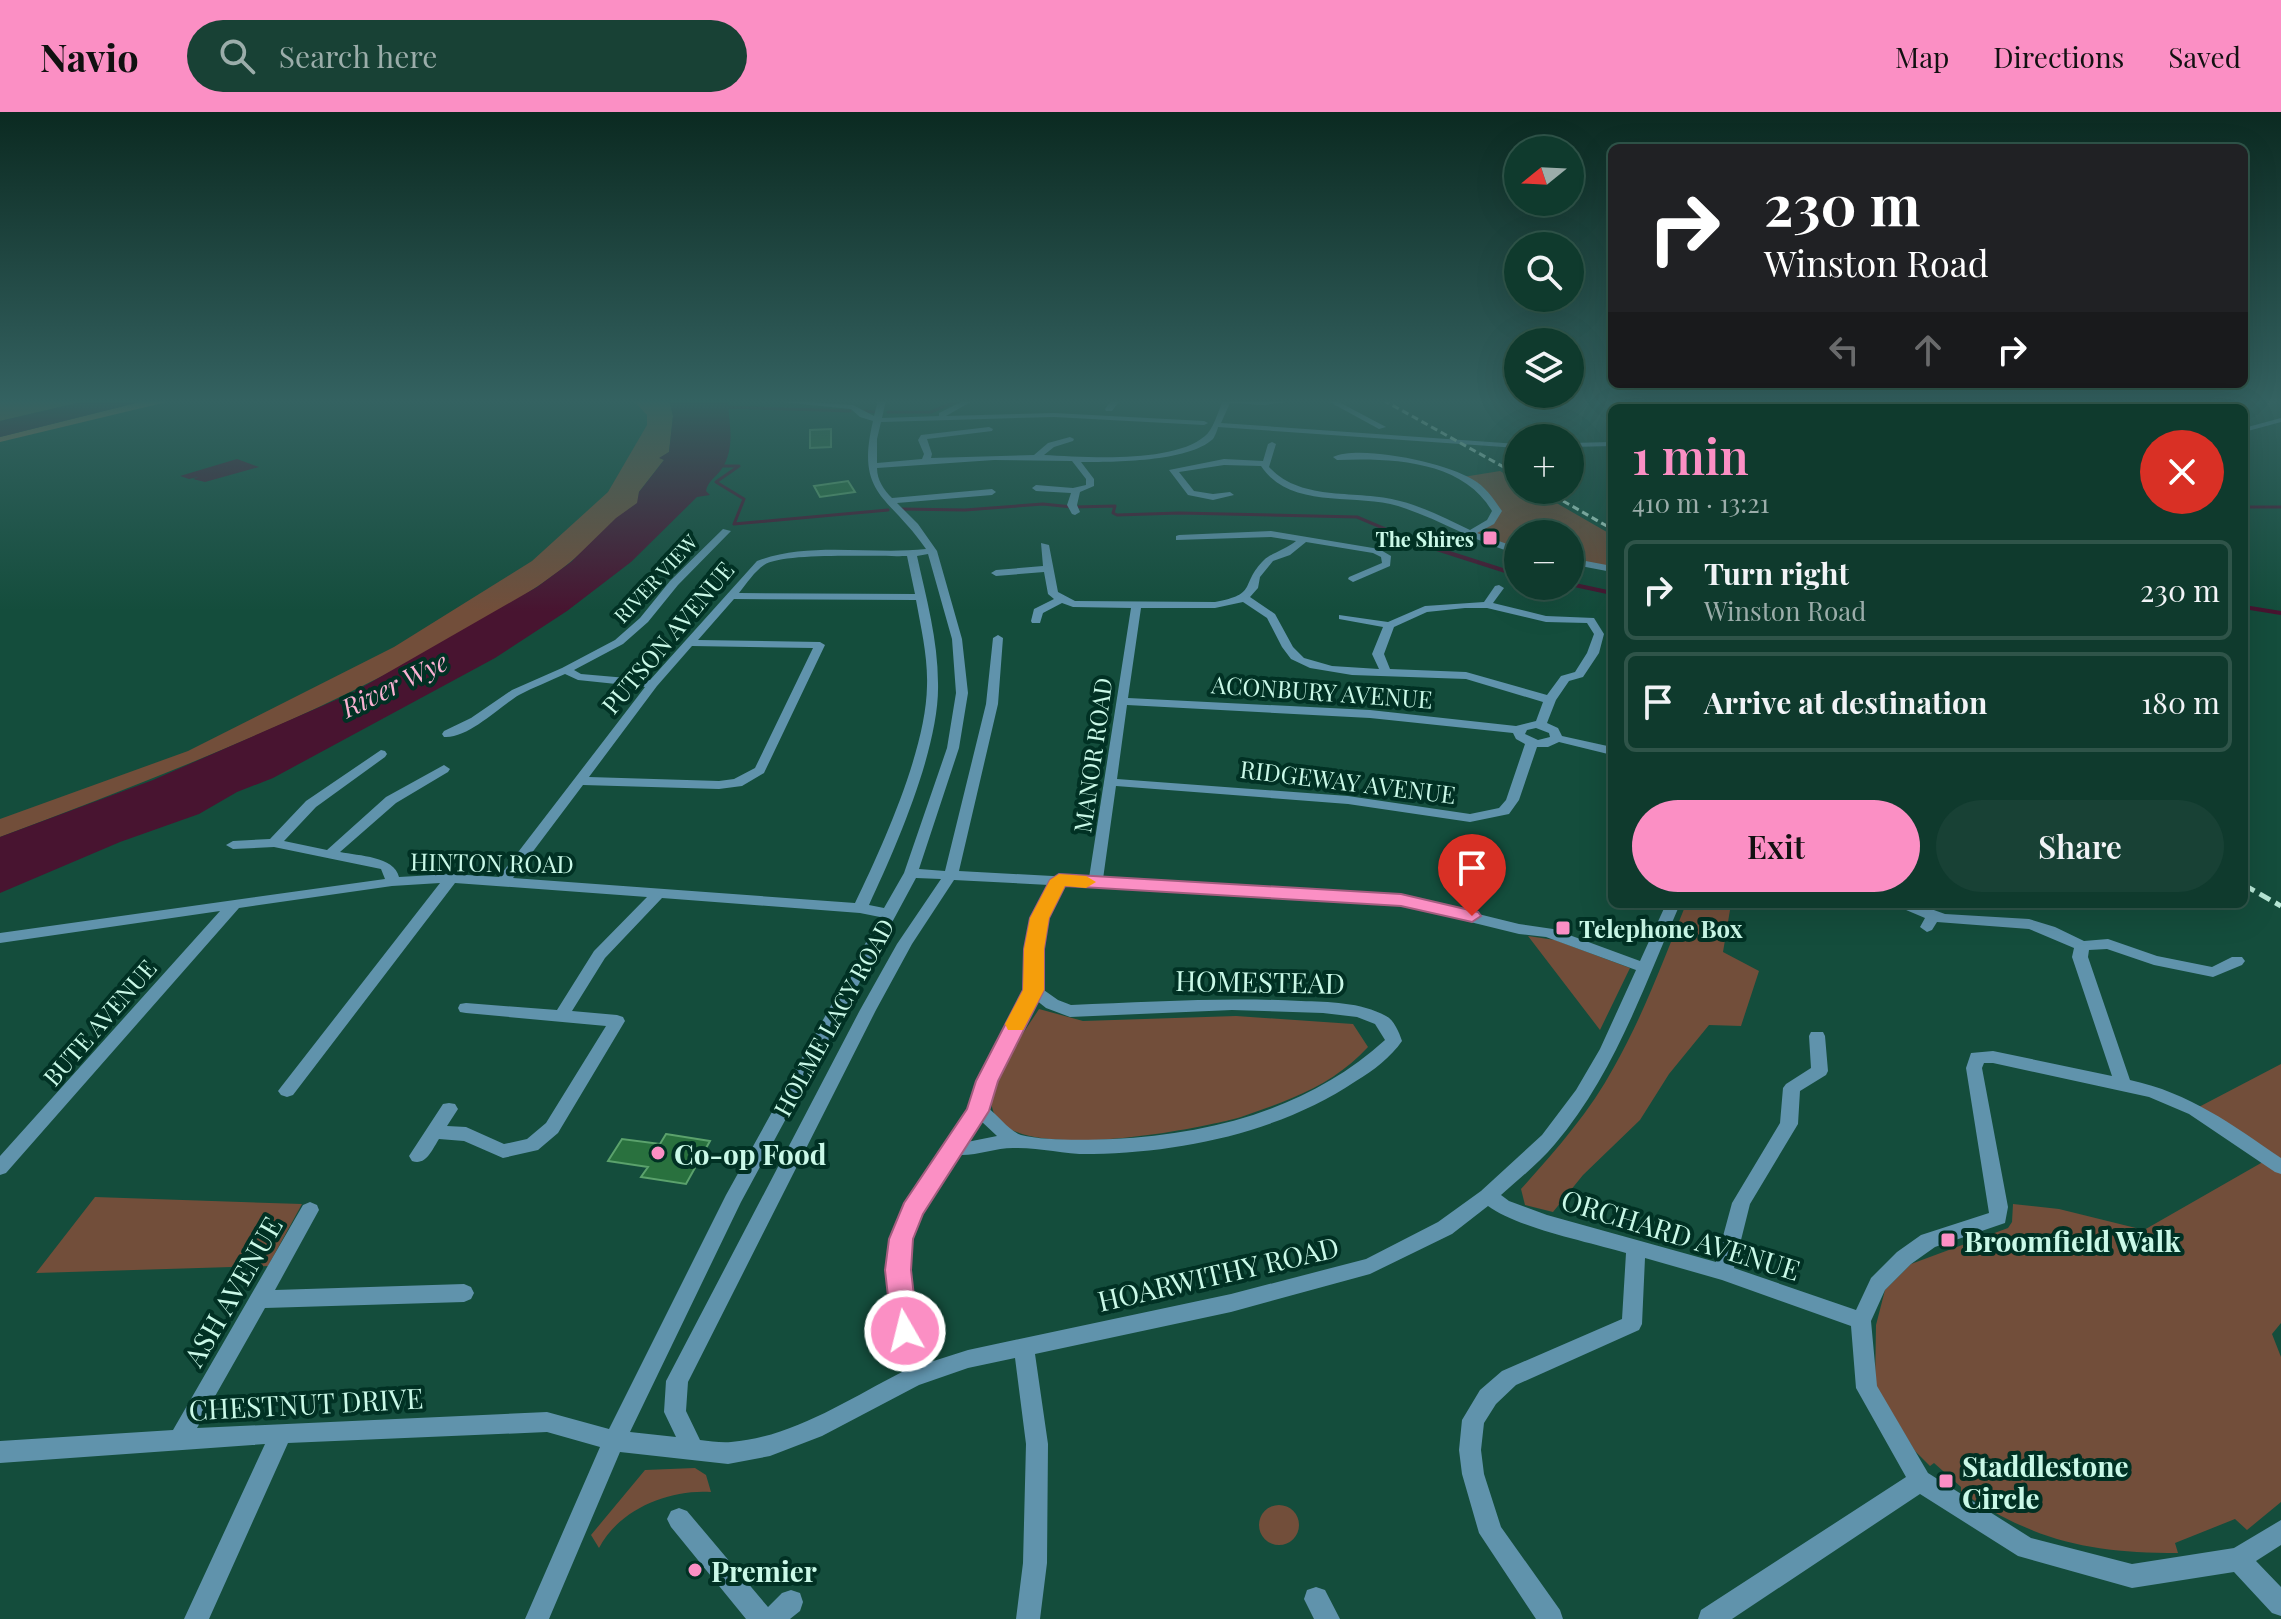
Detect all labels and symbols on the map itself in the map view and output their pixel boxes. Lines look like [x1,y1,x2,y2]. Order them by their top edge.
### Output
north arrow [1504,136,1584,216]
place label: The Shires [1375,525,1474,552]
street label: RIVER VIEW [607,527,703,628]
marker: The Shires [1481,529,1499,547]
street label: PUTSON AVENUE [594,554,740,720]
water label: River Wye [334,643,453,725]
street label: ACONBURY AVENUE [1209,667,1434,715]
street label: MANOR ROAD [1065,675,1119,835]
street label: RIDGEWAY AVENUE [1238,752,1458,810]
pin [1438,834,1506,916]
street label: HINTON ROAD [410,845,574,879]
place label: Telephone Box [1579,912,1743,944]
street label: HOLME LACY ROAD [765,913,901,1121]
marker: Telephone Box [1554,919,1572,937]
street label: BUTE AVENUE [35,952,163,1092]
street label: HOMESTEAD [1175,961,1345,1001]
place label: Co-op Food [674,1135,827,1172]
marker: Co-op Food [649,1144,667,1162]
street label: ORCHARD AVENUE [1557,1180,1805,1288]
street label: ASH AVENUE [174,1210,290,1373]
place label: Broomfield Walk [1964,1222,2181,1259]
street label: HOARWITHY ROAD [1094,1227,1342,1319]
marker: Broomfield Walk [1939,1231,1957,1249]
position arrow [863,1289,947,1373]
street label: CHESTNUT DRIVE [188,1378,424,1428]
place label: Staddlestone Circle [1962,1447,2129,1516]
marker: Staddlestone Circle [1937,1472,1955,1490]
place label: Premier [711,1552,817,1589]
marker: Premier [686,1561,704,1579]

